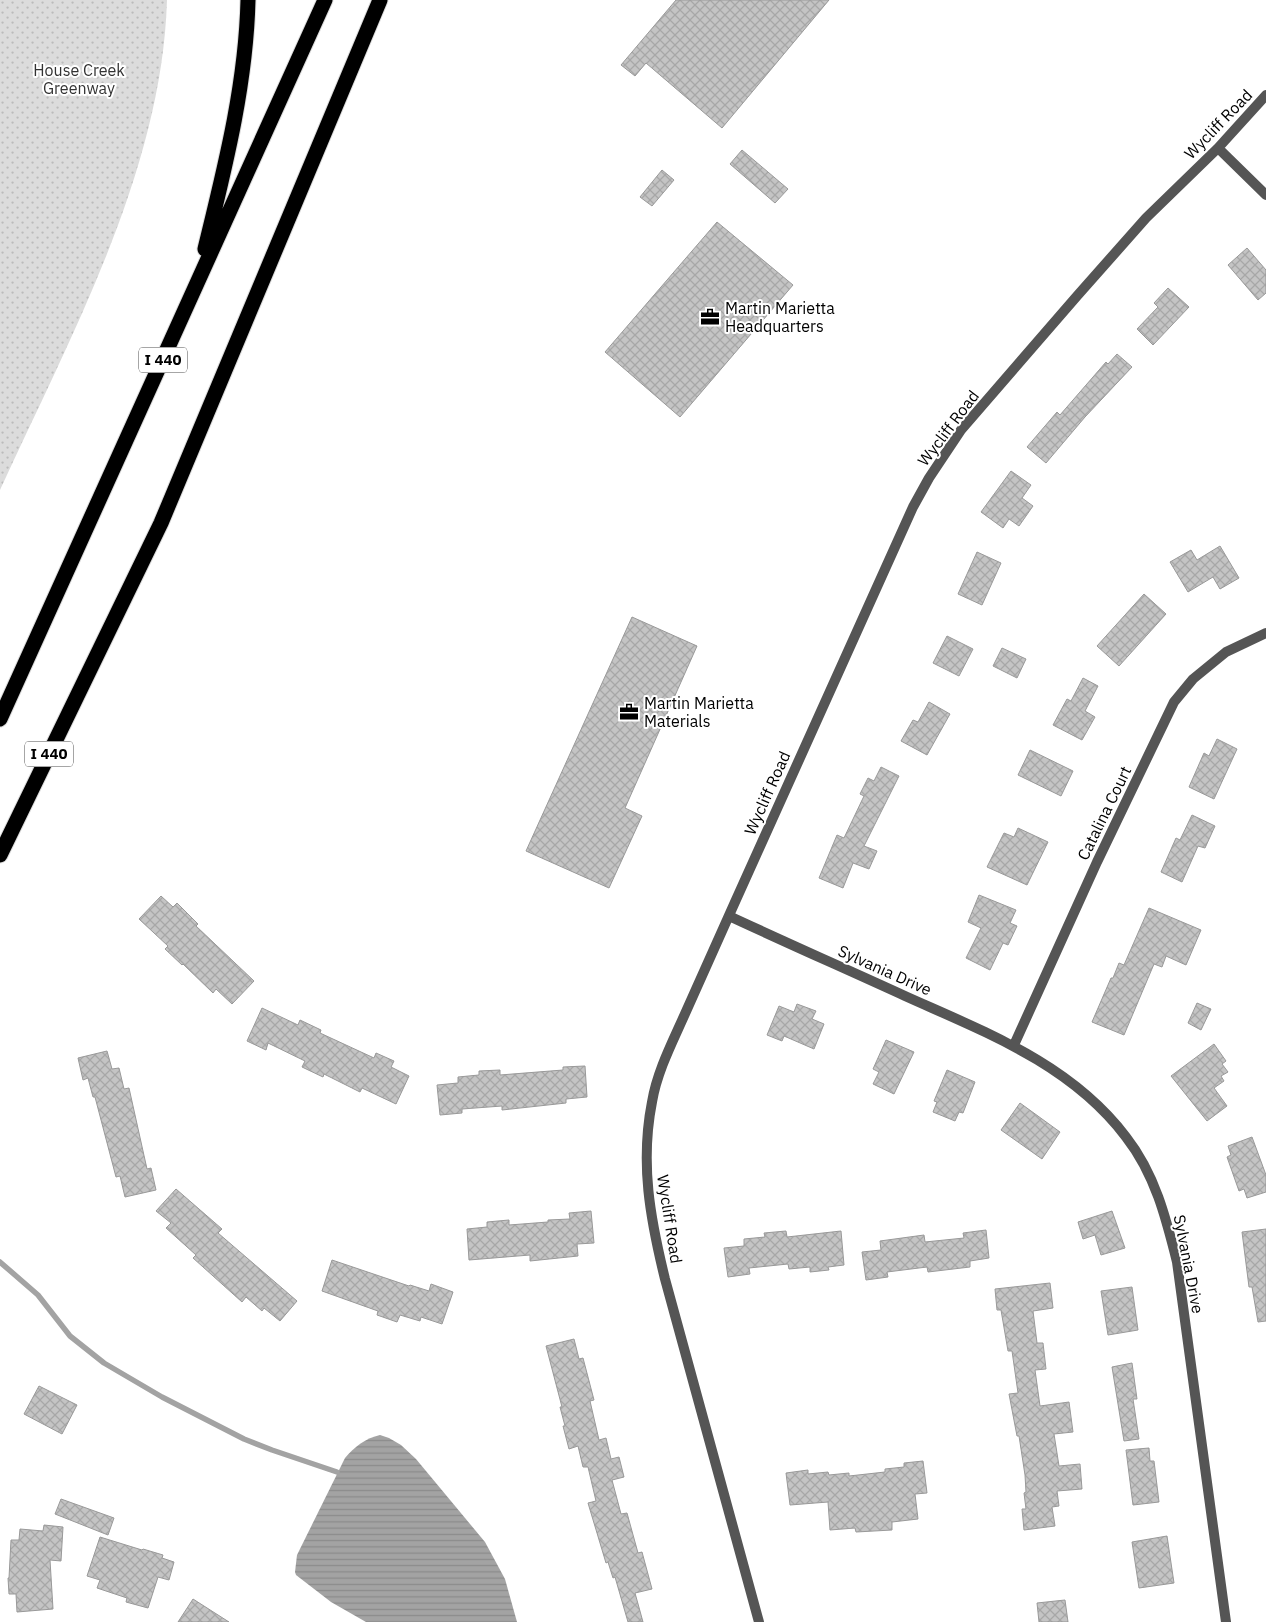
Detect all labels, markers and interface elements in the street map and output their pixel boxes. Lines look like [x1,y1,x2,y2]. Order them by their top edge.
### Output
park label: House Creek Greenway [33,60,125,98]
street label: Wycliff Road [1180,85,1256,163]
place label: Martin Marietta Headquarters [725,298,835,336]
office icon: Martin Marietta Headquarters [699,306,721,328]
road number: I 440 [139,348,187,372]
street label: Wycliff Road [913,386,983,470]
place label: Martin Marietta Materials [644,693,754,731]
office icon: Martin Marietta Materials [618,701,640,723]
road number: I 440 [25,742,73,766]
street label: Wycliff Road [740,748,794,838]
street label: Catalina Court [1073,763,1135,863]
street label: Sylvania Drive [835,940,935,1000]
street label: Wycliff Road [653,1173,687,1265]
street label: Sylvania Drive [1170,1213,1208,1315]

